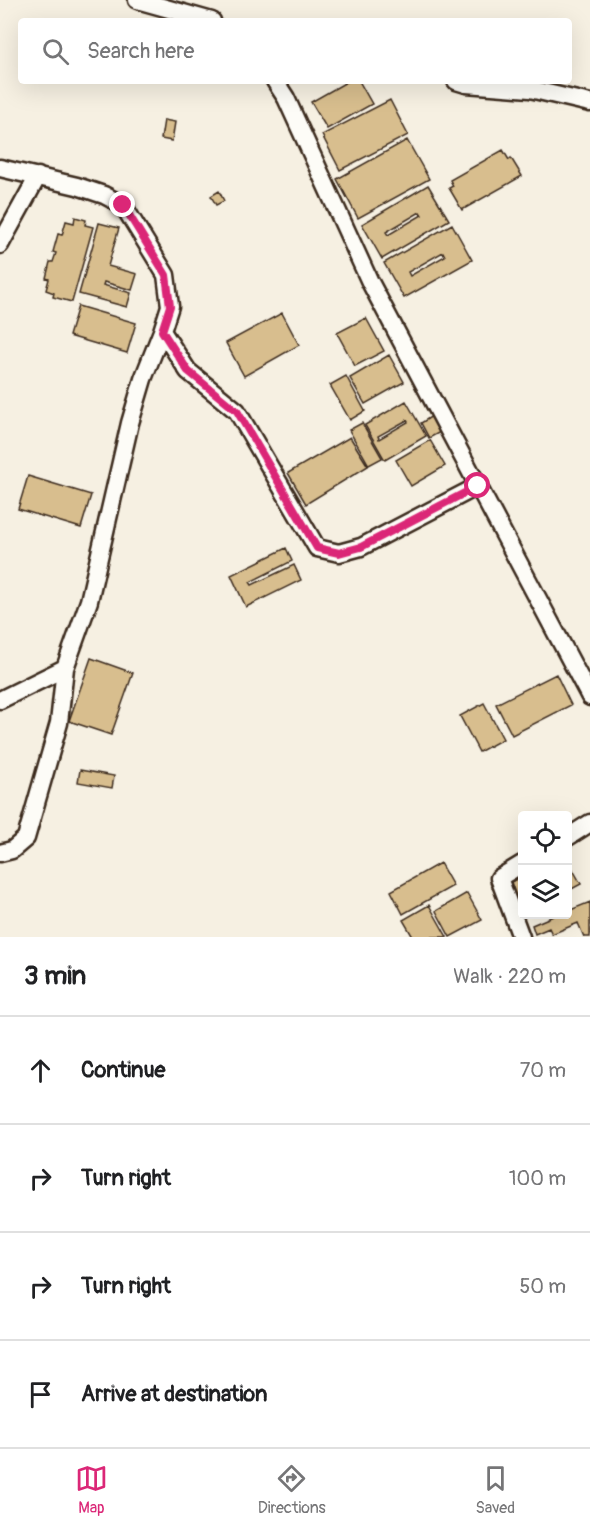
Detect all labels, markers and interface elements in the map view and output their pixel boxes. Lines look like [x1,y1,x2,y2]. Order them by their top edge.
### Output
search box [18,18,572,84]
icon: search [39,35,72,68]
text: Search here [87,37,194,65]
route end [109,191,135,217]
route start [464,472,490,498]
map controls [518,811,572,919]
button: locate [518,811,572,865]
button: layers [518,865,572,919]
text: 3 min [24,960,86,992]
text: Walk · 220 m [453,964,566,989]
icon: ahead [24,1054,57,1087]
text: Continue [81,1056,165,1084]
text: 70 m [520,1058,566,1083]
icon: right [24,1162,57,1195]
text: Turn right [81,1164,171,1192]
text: 100 m [509,1166,566,1191]
icon: right [24,1270,57,1303]
text: Turn right [81,1272,171,1300]
text: 50 m [519,1274,566,1299]
icon: arrive [24,1378,57,1411]
text: Arrive at destination [81,1380,267,1408]
tab: Map [75,1462,108,1518]
tab: Directions [258,1462,326,1518]
tab: Saved [475,1462,515,1518]

